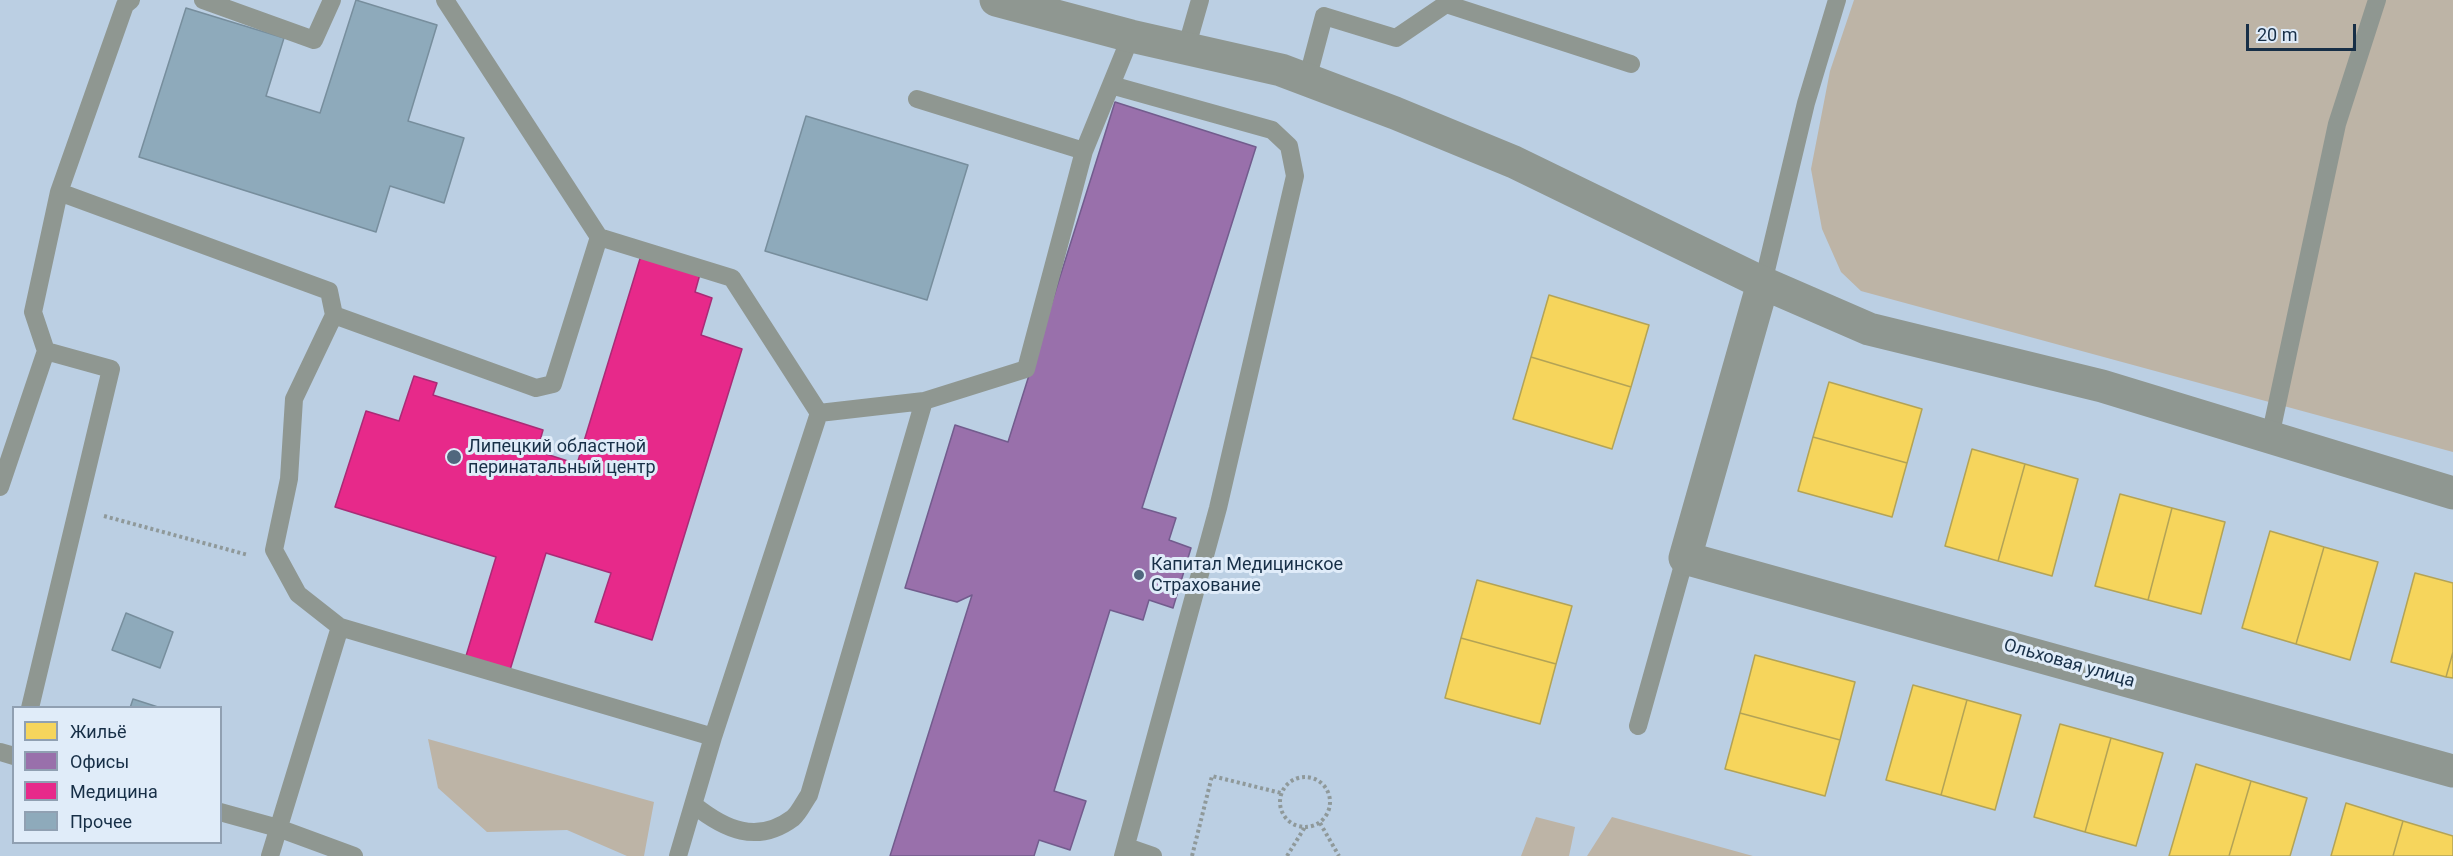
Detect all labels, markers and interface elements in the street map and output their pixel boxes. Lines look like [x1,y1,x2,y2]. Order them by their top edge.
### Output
scale bar [2249,12,2358,50]
text: 20 m [2257,24,2297,45]
place label: Липецкий областной перинатальный центр [468,436,656,478]
marker: Липецкий областной перинатальный центр [445,448,463,466]
place label: Капитал Медицинское Страхование [1151,554,1343,596]
marker: Капитал Медицинское Страхование [1132,568,1146,582]
street label: Ольховая улица [2001,635,2137,693]
legend [12,706,222,844]
text: Жильё [70,721,126,742]
text: Офисы [70,751,129,772]
text: Медицина [70,781,158,802]
text: Прочее [70,811,132,832]

